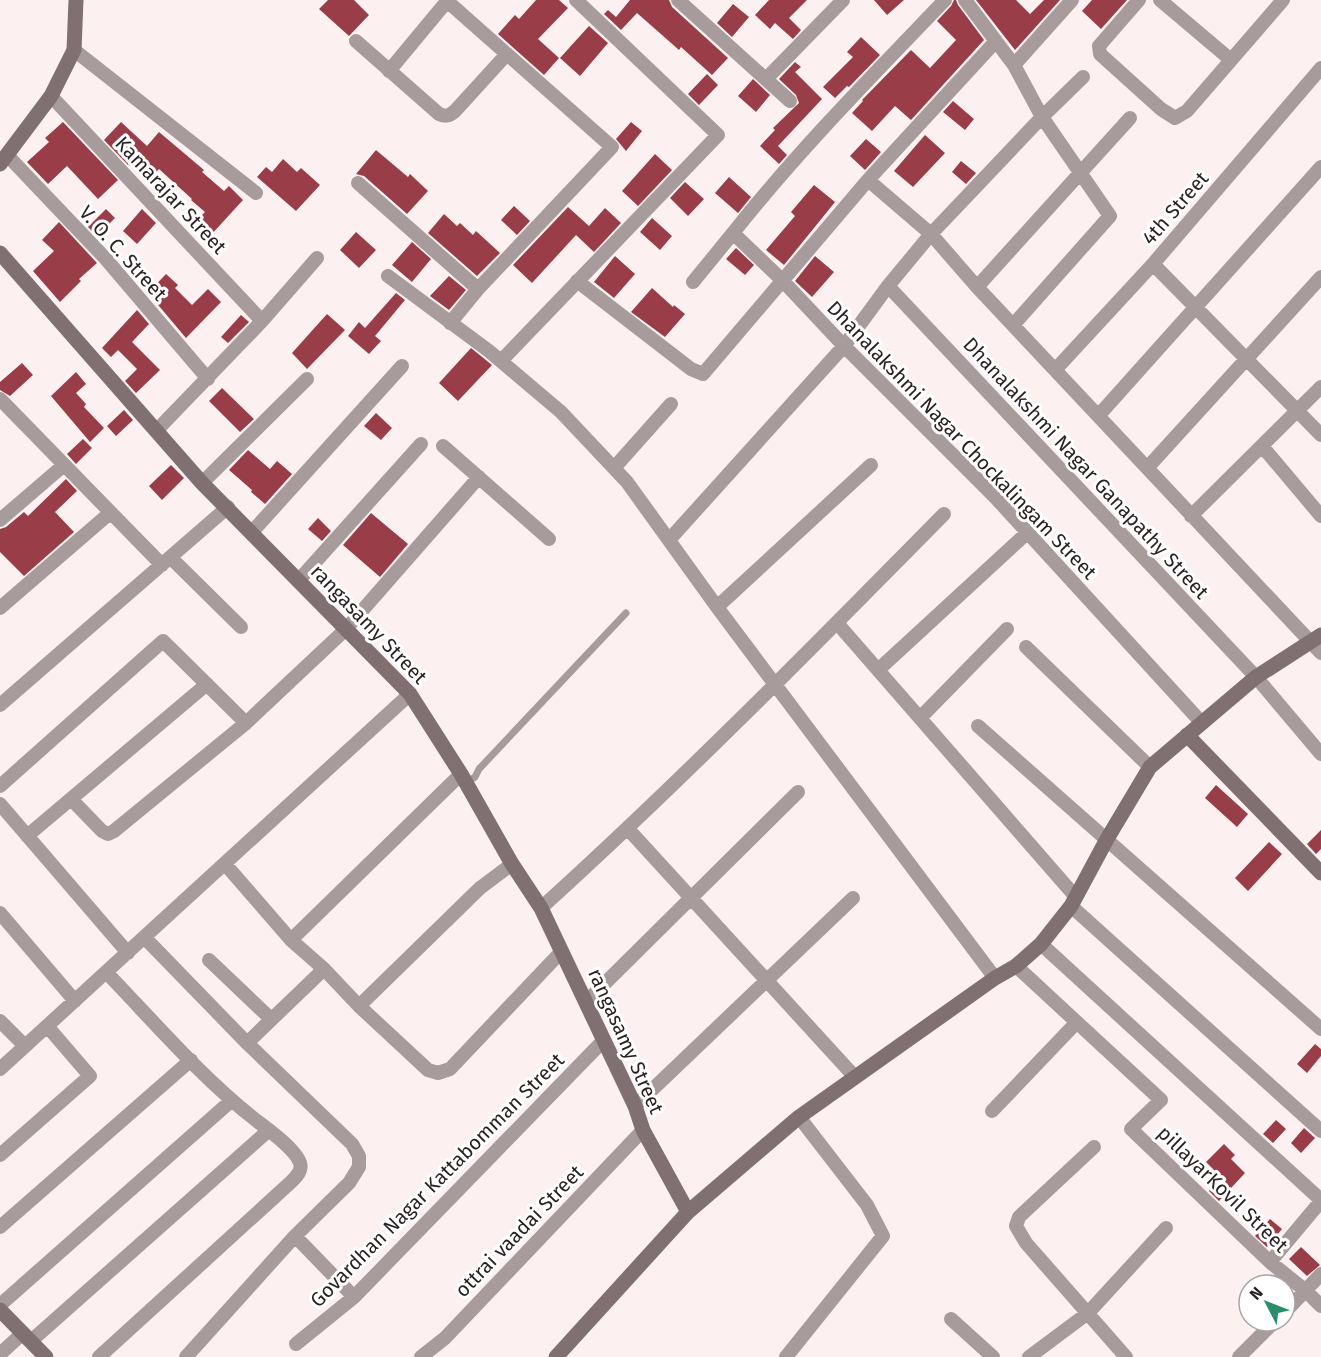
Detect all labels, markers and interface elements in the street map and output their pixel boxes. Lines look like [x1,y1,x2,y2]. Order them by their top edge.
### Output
street label: Kamarajar Street [110,131,232,259]
street label: 4th Street [1137,166,1214,250]
street label: V. O. C. Street [74,201,172,306]
street label: Dhanalakshmi Nagar Chockalingam Street [822,296,1102,585]
street label: Dhanalakshmi Nagar Ganapathy Street [958,332,1214,604]
street label: rangasamy Street [306,559,433,689]
street label: rangasamy Street [583,965,669,1118]
street label: Govardhan Nagar Kattabomman Street [305,1047,570,1312]
street label: pillayarKovil Street [1153,1121,1294,1258]
street label: ottrai vaadai Street [450,1159,589,1302]
north arrow [1237,1273,1297,1333]
text: N [1246,1283,1267,1304]

